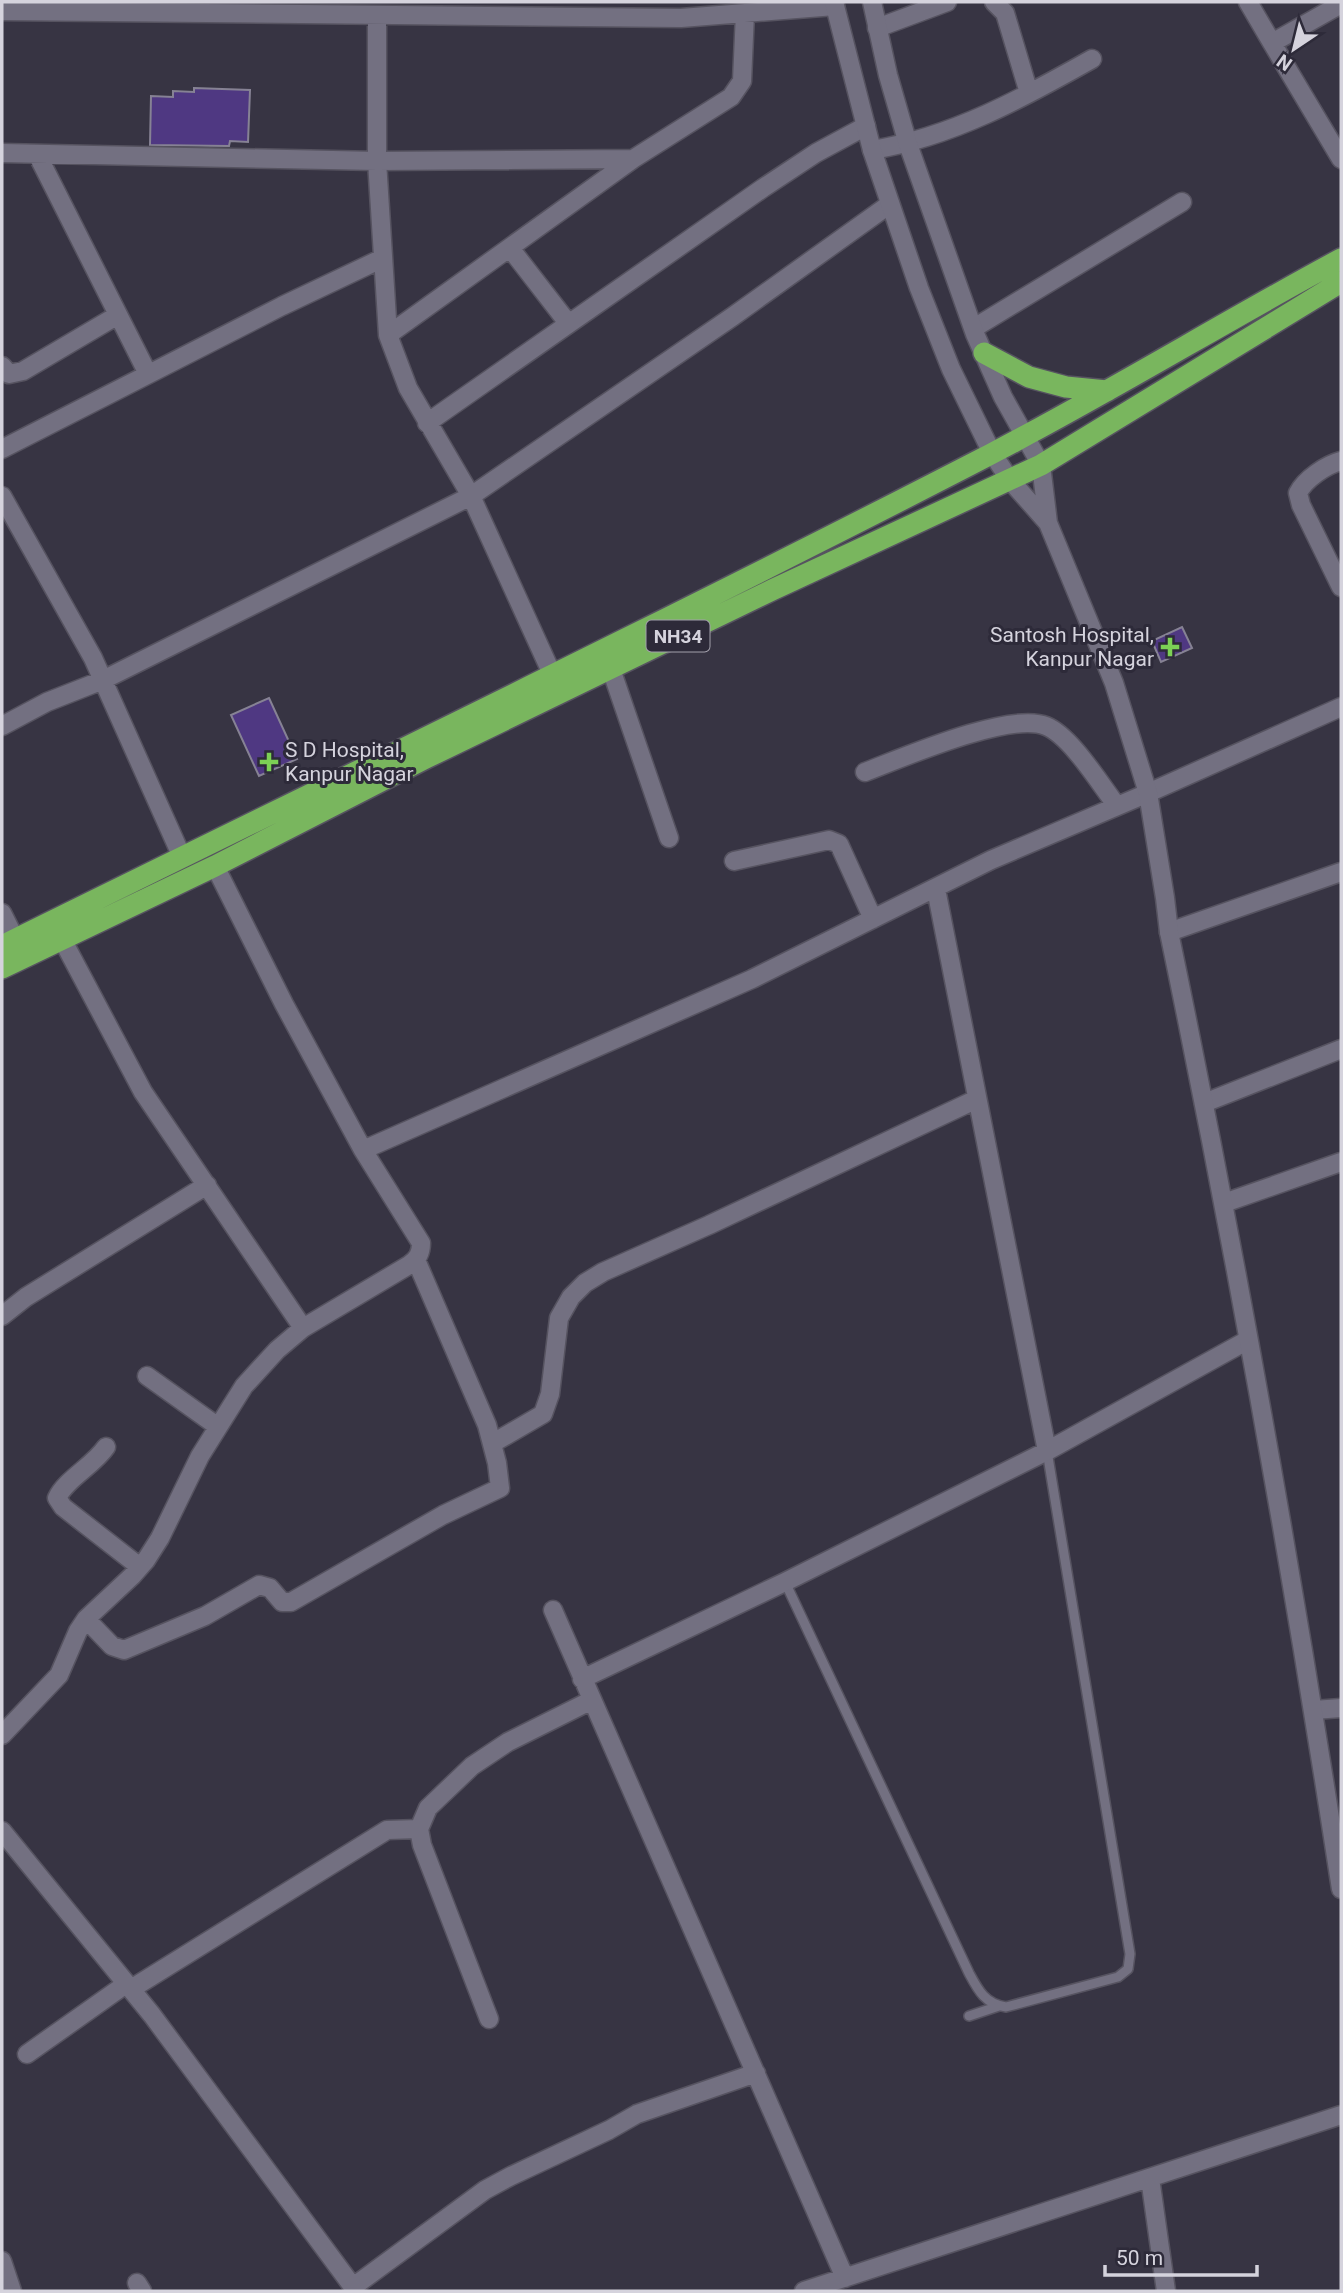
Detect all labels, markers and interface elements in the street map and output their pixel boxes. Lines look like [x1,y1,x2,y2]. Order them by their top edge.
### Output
north arrow [1259,14,1329,84]
text: N [1272,49,1297,76]
road number: NH34 [646,621,710,652]
place label: Santosh Hospital, Kanpur Nagar [990,623,1154,671]
marker: Santosh Hospital, Kanpur Nagar [1160,637,1180,657]
place label: S D Hospital, Kanpur Nagar [285,738,414,786]
marker: S D Hospital, Kanpur Nagar [259,752,279,772]
scale bar [1105,2234,1257,2278]
text: 50 m [1116,2246,1163,2270]

